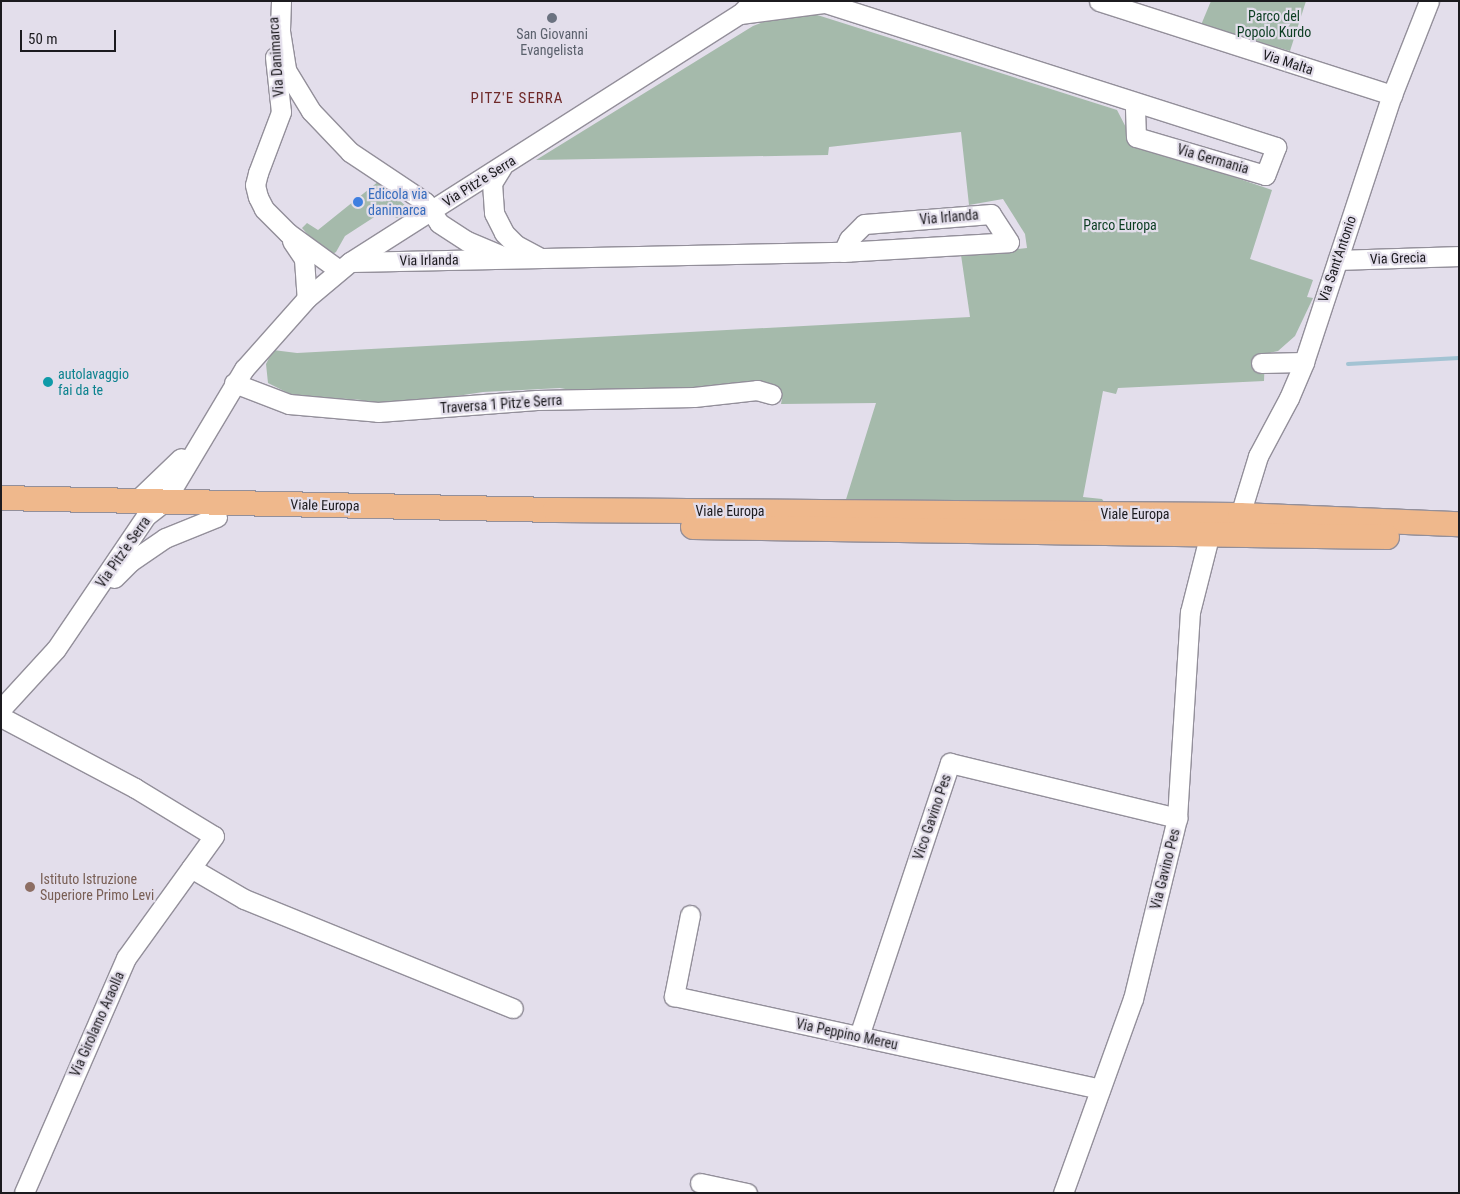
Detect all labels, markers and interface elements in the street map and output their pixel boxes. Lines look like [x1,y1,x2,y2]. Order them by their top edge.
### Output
park label: Parco del Popolo Kurdo [1237,8,1311,40]
marker: San Giovanni Evangelista [546,12,558,24]
street label: Via Danimarca [265,16,287,98]
scale bar [22,20,119,52]
place label: San Giovanni Evangelista [516,26,588,58]
text: 50 m [28,30,58,48]
street label: Via Malta [1261,46,1315,78]
district label: PITZ'E SERRA [469,90,565,108]
street label: Via Germania [1175,141,1251,177]
street label: Via Pitz'e Serra [439,152,519,210]
place label: Edicola via danimarca [368,186,428,218]
marker: Edicola via danimarca [352,196,364,208]
street label: Via Irlanda [919,206,979,228]
street label: Via Sant'Antonio [1314,214,1360,304]
park label: Parco Europa [1083,217,1157,233]
street label: Via Grecia [1370,249,1426,267]
street label: Via Irlanda [399,251,459,269]
place label: autolavaggio fai da te [58,366,129,398]
marker: autolavaggio fai da te [42,376,54,388]
street label: Traversa 1 Pitz'e Serra [439,391,563,417]
street label: Viale Europa [290,496,360,514]
street label: Viale Europa [695,503,765,519]
street label: Viale Europa [1100,506,1170,522]
street label: Via Pitz'e Serra [92,513,154,591]
street label: Vico Gavino Pes [909,772,955,862]
street label: Via Gavino Pes [1147,827,1183,911]
place label: Istituto Istruzione Superiore Primo Levi [40,871,154,904]
marker: Istituto Istruzione Superiore Primo Levi [24,881,36,893]
street label: Via Girolamo Araolla [66,969,128,1079]
street label: Via Peppino Mereu [794,1015,900,1053]

